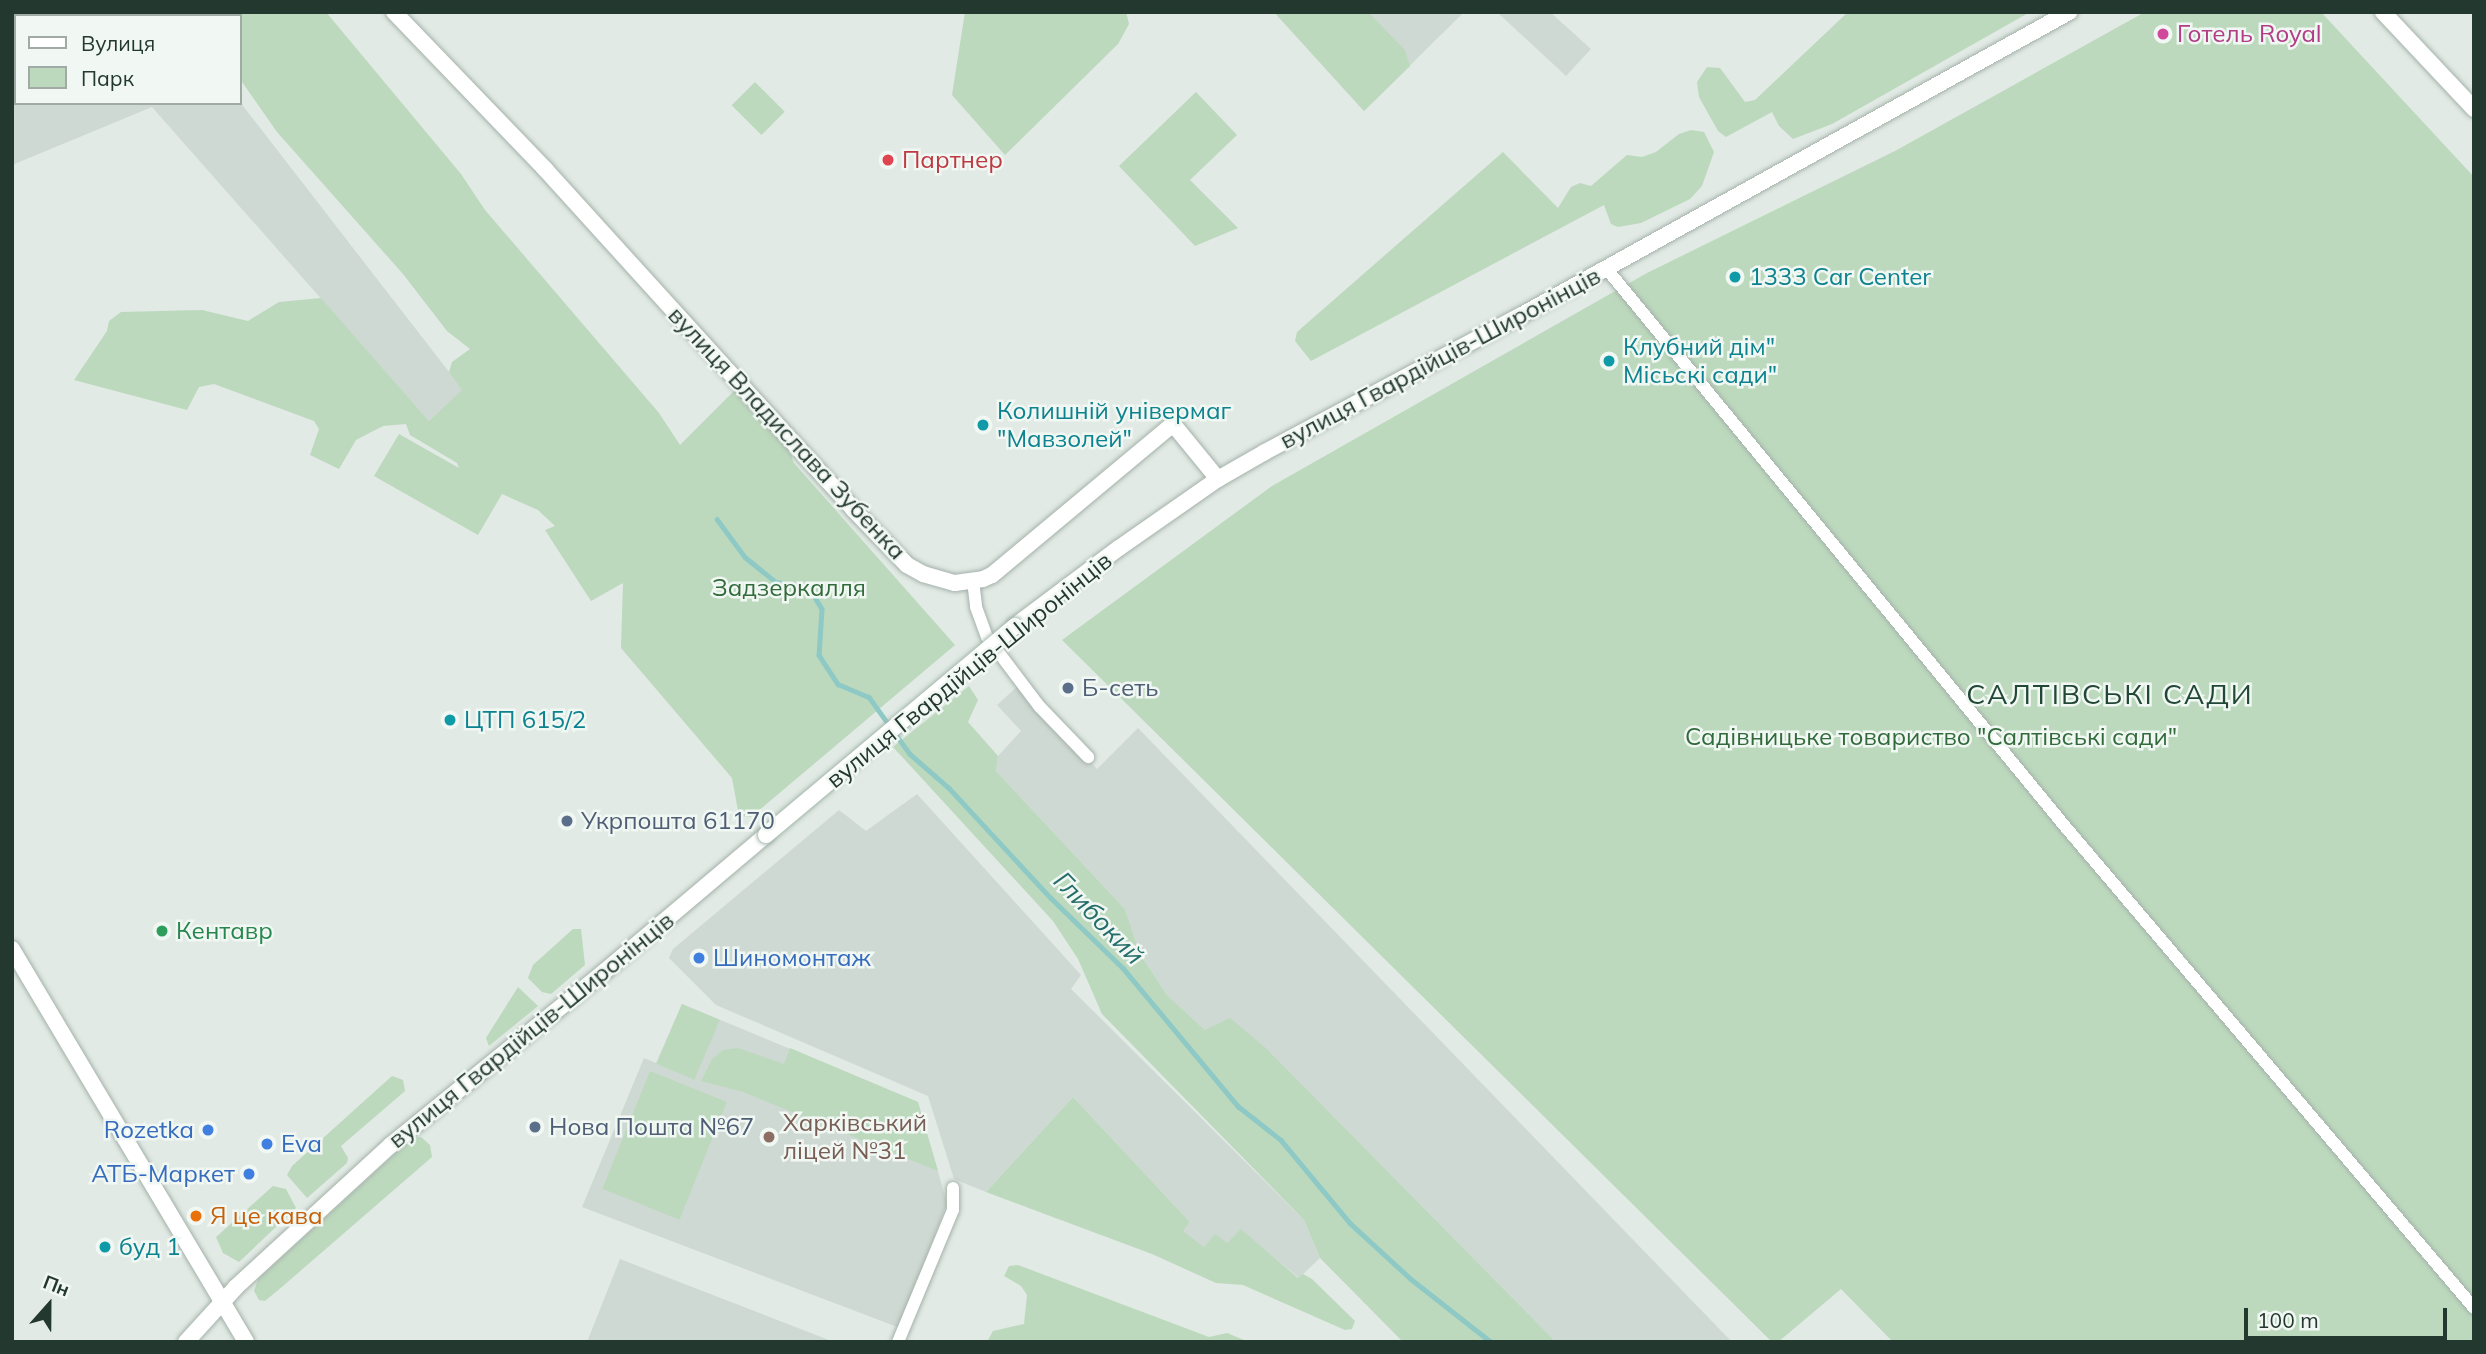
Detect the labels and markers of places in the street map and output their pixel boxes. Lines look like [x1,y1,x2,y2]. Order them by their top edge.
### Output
place label: Готель Royal [2177,20,2322,48]
marker: Готель Royal [2155,26,2171,42]
place label: Партнер [902,146,1003,174]
marker: Партнер [880,152,896,168]
place label: 1333 Car Center [1749,263,1931,291]
marker: 1333 Car Center [1727,269,1743,285]
place label: Клубний дім" Місьскі сади" [1623,333,1777,389]
marker: Клубний дім" Місьскі сади" [1601,353,1617,369]
place label: Колишній універмаг "Мавзолей" [997,397,1231,453]
marker: Колишній універмаг "Мавзолей" [975,417,991,433]
place label: Б-сеть [1082,674,1158,702]
marker: Б-сеть [1060,680,1076,696]
place label: ЦТП 615/2 [464,706,586,734]
marker: ЦТП 615/2 [442,712,458,728]
place label: Укрпошта 61170 [581,807,775,835]
marker: Укрпошта 61170 [559,813,575,829]
place label: Кентавр [176,917,273,945]
marker: Кентавр [154,923,170,939]
place label: Шиномонтаж [713,944,871,972]
marker: Шиномонтаж [691,950,707,966]
place label: Харківський ліцей №31 [783,1109,927,1165]
place label: Нова Пошта №67 [549,1113,754,1141]
place label: Rozetka [104,1116,194,1144]
marker: Нова Пошта №67 [527,1119,543,1135]
marker: Rozetka [200,1122,216,1138]
marker: Харківський ліцей №31 [761,1129,777,1145]
place label: Eva [281,1130,322,1158]
marker: Eva [259,1136,275,1152]
place label: АТБ-Маркет [91,1160,235,1188]
marker: АТБ-Маркет [241,1166,257,1182]
place label: Я це кава [210,1202,323,1230]
marker: Я це кава [188,1208,204,1224]
place label: буд 1 [119,1233,181,1261]
marker: буд 1 [97,1239,113,1255]

